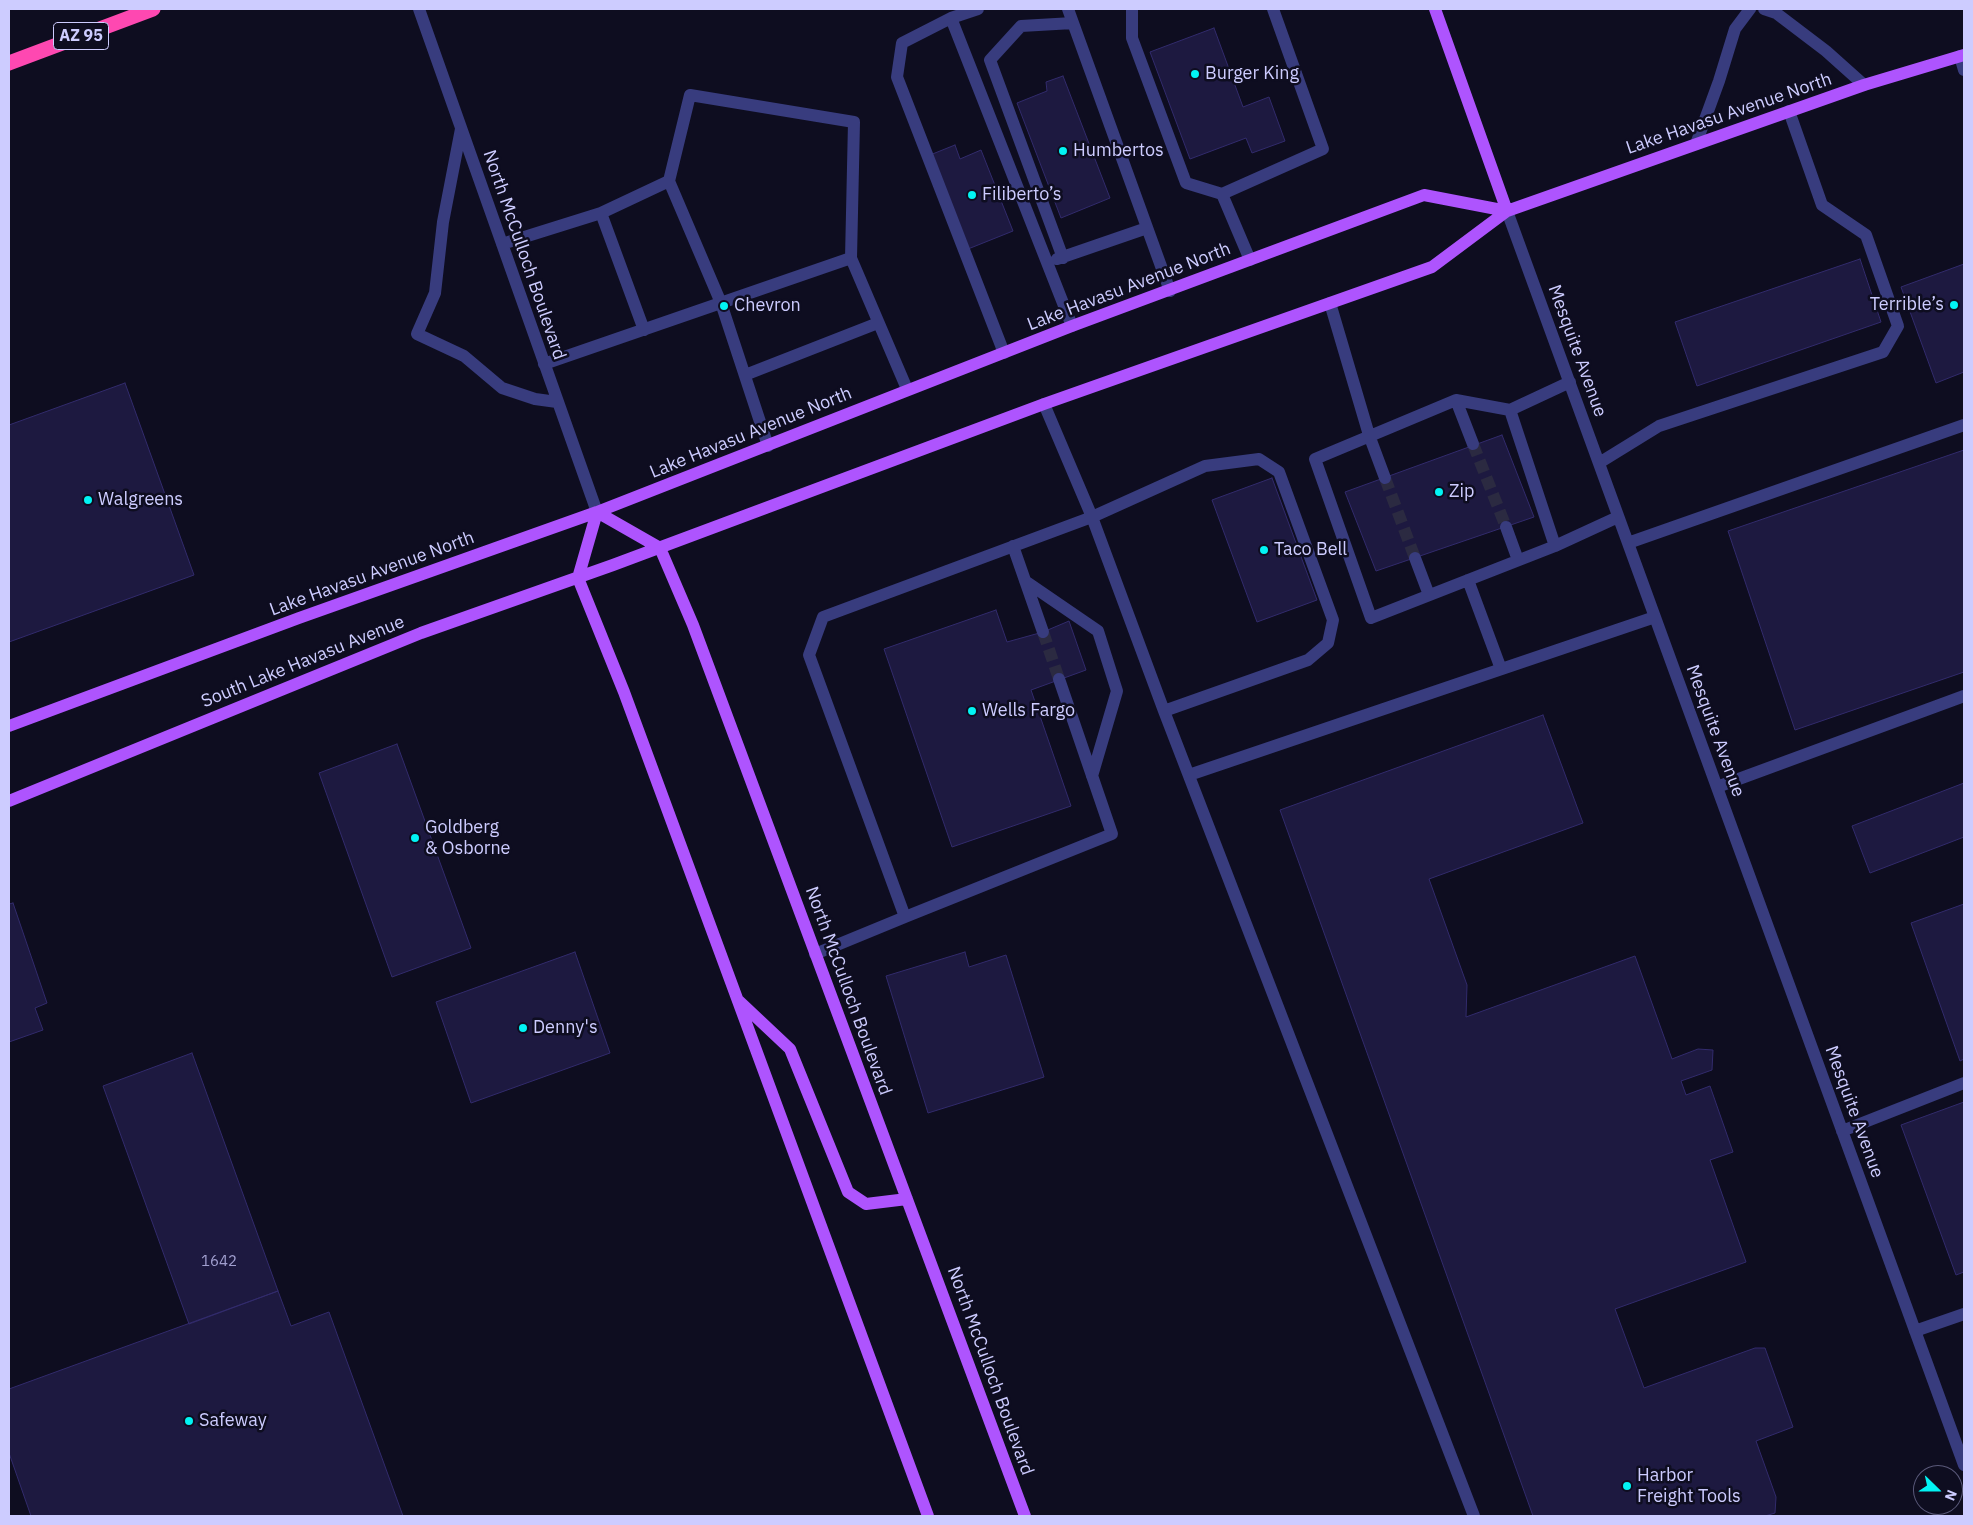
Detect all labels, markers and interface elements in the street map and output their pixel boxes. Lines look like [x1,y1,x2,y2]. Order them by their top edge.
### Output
road number: AZ 95 [54,22,108,50]
place label: Burger King [1205,63,1299,85]
marker: Burger King [1189,68,1201,80]
street label: Lake Havasu Avenue North [1623,69,1835,159]
place label: Humbertos [1073,140,1164,162]
marker: Humbertos [1057,145,1069,157]
street label: North McCulloch Boulevard [478,147,570,363]
place label: Filiberto’s [982,184,1062,206]
marker: Filiberto’s [966,189,978,201]
street label: Lake Havasu Avenue North [1024,238,1234,336]
street label: Mesquite Avenue [1543,282,1611,420]
place label: Terrible’s [1870,294,1944,316]
place label: Chevron [734,295,801,317]
marker: Terrible’s [1948,299,1960,311]
marker: Chevron [718,300,730,312]
street label: Lake Havasu Avenue North [647,383,855,483]
place label: Zip [1449,481,1474,503]
marker: Zip [1433,486,1445,498]
place label: Walgreens [98,489,183,511]
marker: Walgreens [82,494,94,506]
street label: Lake Havasu Avenue North [267,527,477,621]
place label: Taco Bell [1274,539,1347,561]
marker: Taco Bell [1258,544,1270,556]
street label: South Lake Havasu Avenue [198,611,408,713]
street label: Mesquite Avenue [1681,662,1749,800]
place label: Wells Fargo [982,700,1075,722]
marker: Wells Fargo [966,705,978,717]
place label: Goldberg & Osborne [425,817,510,860]
marker: Goldberg & Osborne [409,832,421,844]
street label: North McCulloch Boulevard [800,884,896,1098]
place label: Denny's [533,1017,598,1039]
marker: Denny's [517,1022,529,1034]
street label: Mesquite Avenue [1820,1043,1888,1181]
house number: 1642 [201,1253,237,1271]
street label: North McCulloch Boulevard [942,1264,1038,1478]
place label: Safeway [199,1410,267,1432]
marker: Safeway [183,1415,195,1427]
place label: Harbor Freight Tools [1637,1465,1741,1508]
north arrow [1913,1465,1963,1515]
marker: Harbor Freight Tools [1621,1480,1633,1492]
text: N [1941,1487,1961,1503]

